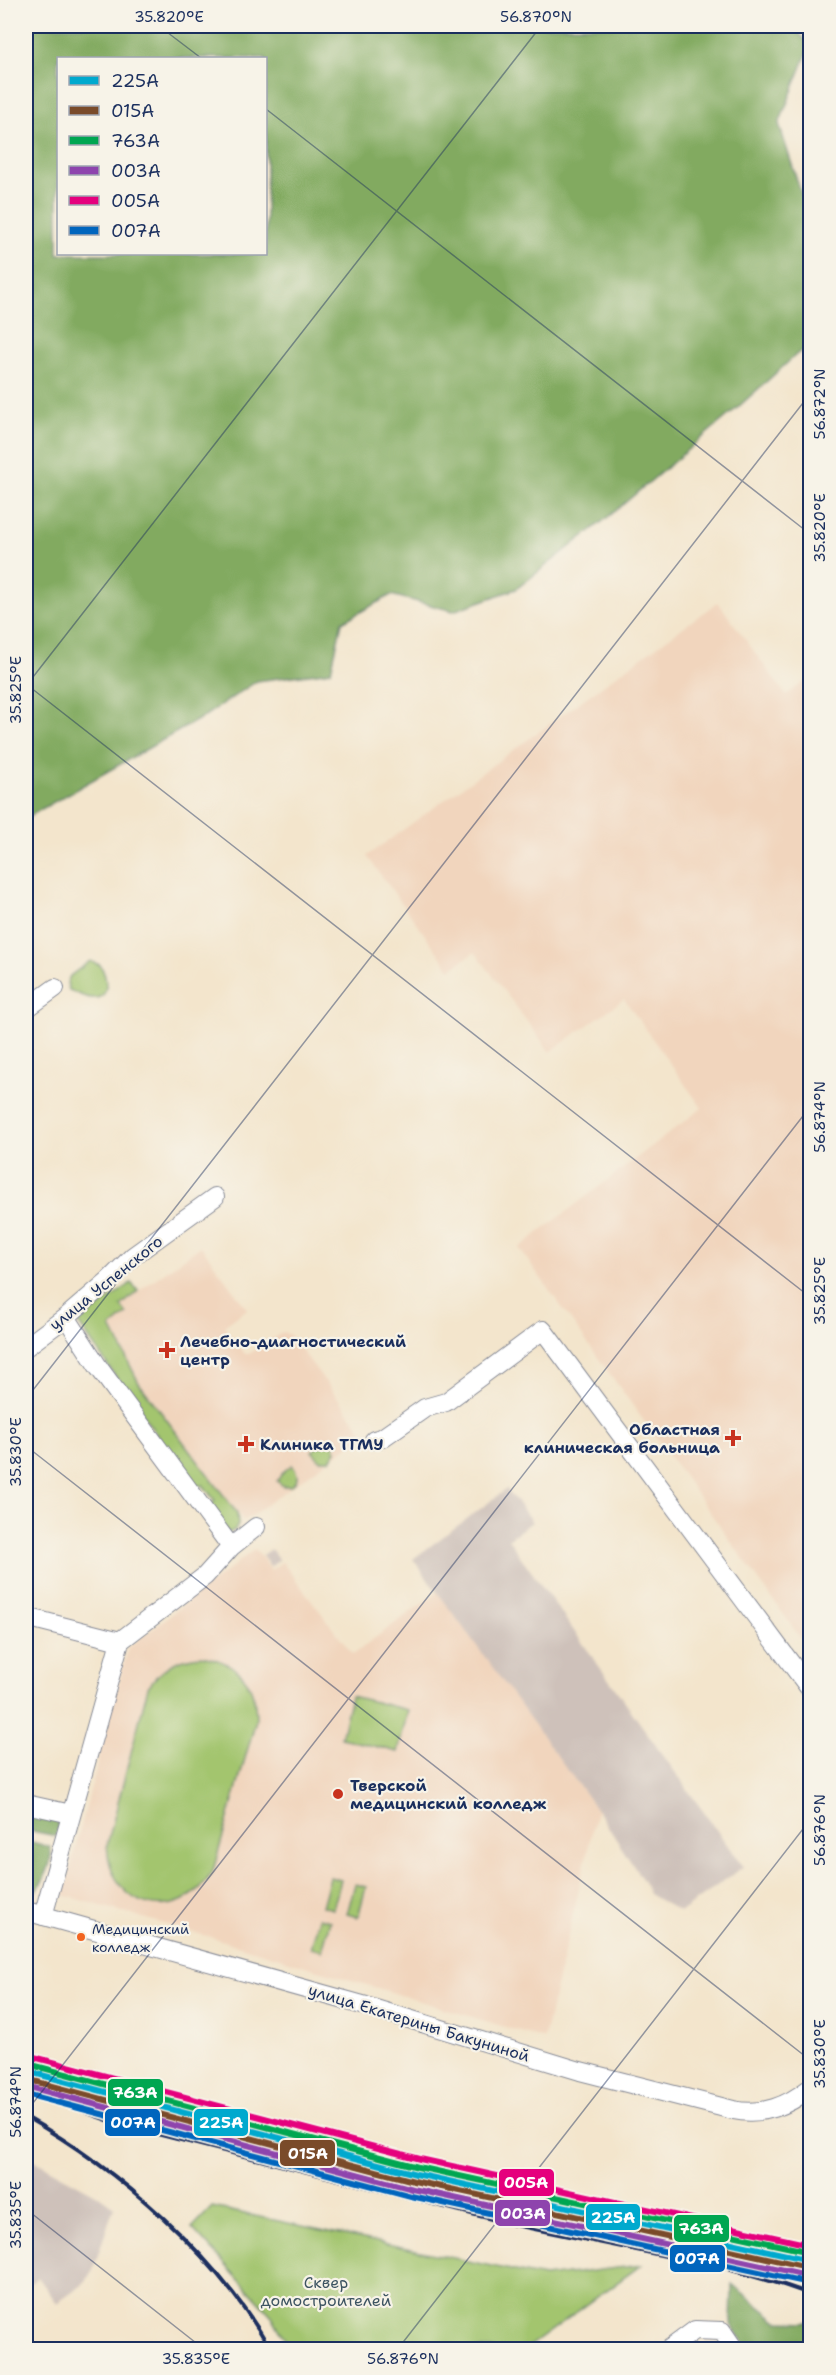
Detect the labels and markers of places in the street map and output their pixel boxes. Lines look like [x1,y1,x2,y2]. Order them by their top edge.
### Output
place label: Лечебно-диагностический центр [180,1331,406,1370]
marker: Лечебно-диагностический центр [158,1341,176,1359]
place label: Областная клиническая больница [524,1419,720,1458]
marker: Областная клиническая больница [724,1429,742,1447]
place label: Клиника ТГМУ [260,1434,384,1455]
marker: Клиника ТГМУ [237,1435,255,1453]
place label: Тверской медицинский колледж [350,1775,547,1814]
marker: Тверской медицинский колледж [331,1787,345,1801]
place label: Медицинский колледж [92,1920,189,1956]
marker: Медицинский колледж [75,1931,87,1943]

